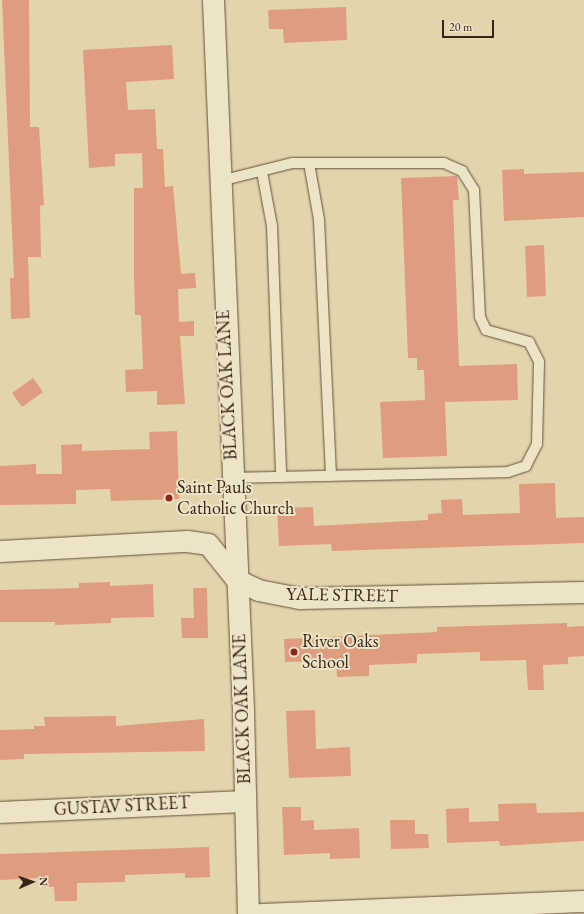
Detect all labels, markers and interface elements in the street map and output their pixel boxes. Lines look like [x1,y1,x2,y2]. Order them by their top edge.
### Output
scale bar [444,12,496,38]
text: 20 m [449,19,472,35]
street label: BLACK OAK LANE [212,309,242,461]
place label: Saint Pauls Catholic Church [177,477,294,520]
marker: Saint Pauls Catholic Church [164,493,174,503]
street label: YALE STREET [286,583,398,607]
place label: River Oaks School [302,631,378,674]
street label: BLACK OAK LANE [229,633,255,785]
marker: River Oaks School [289,647,299,657]
street label: GUSTAV STREET [53,792,191,820]
north arrow [12,862,52,902]
text: N [37,877,51,886]

